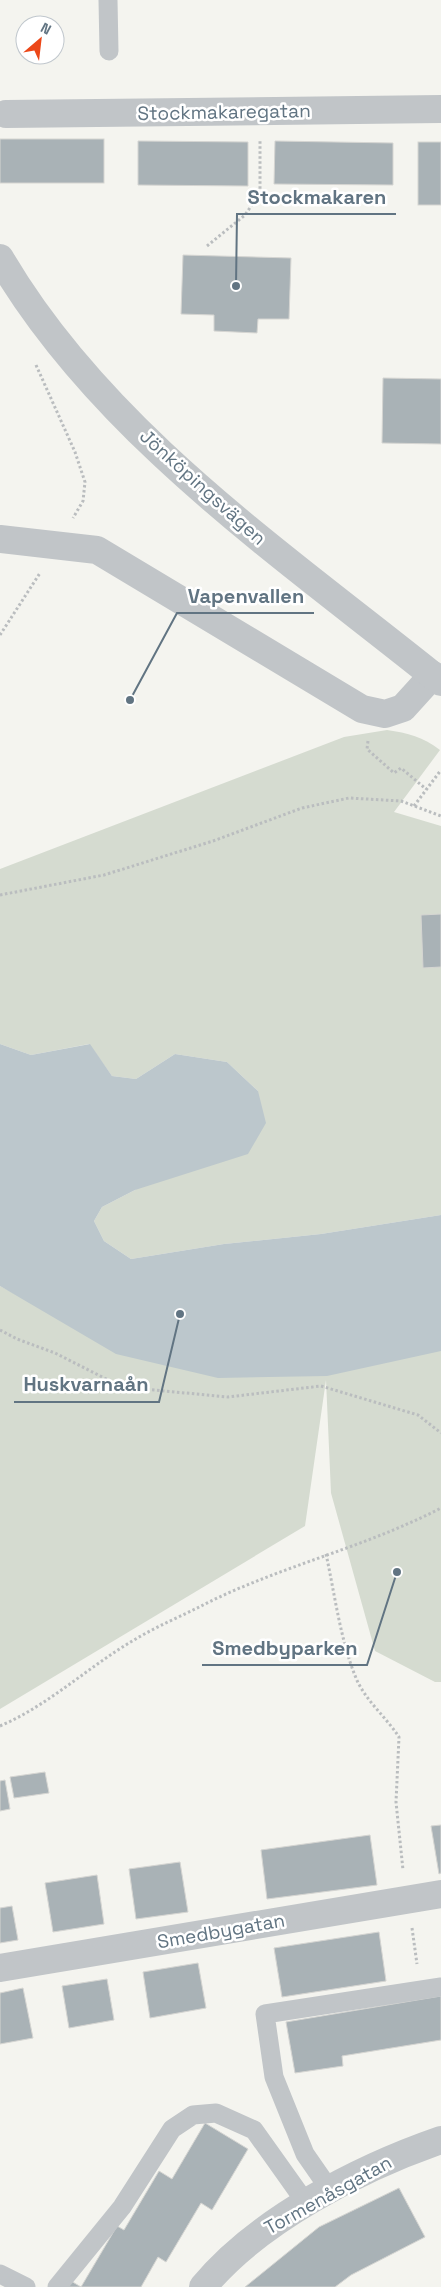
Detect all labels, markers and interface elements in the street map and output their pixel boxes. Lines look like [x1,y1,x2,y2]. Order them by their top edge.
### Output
north arrow [15,15,65,65]
text: N [38,18,54,39]
street label: Stockmakaregatan [137,98,311,126]
callout: Stockmakaren [237,179,396,214]
text: Stockmakaren [248,184,386,210]
street label: Jönköpingsvägen [135,424,271,550]
callout: Vapenvallen [177,578,314,613]
text: Vapenvallen [188,583,304,609]
callout: Huskvarnaån [14,1367,159,1402]
text: Huskvarnaån [23,1371,149,1397]
callout: Smedbyparken [202,1630,367,1665]
text: Smedbyparken [212,1635,358,1661]
street label: Smedbygatan [155,1907,287,1955]
street label: Tormenåsgatan [260,2150,396,2240]

